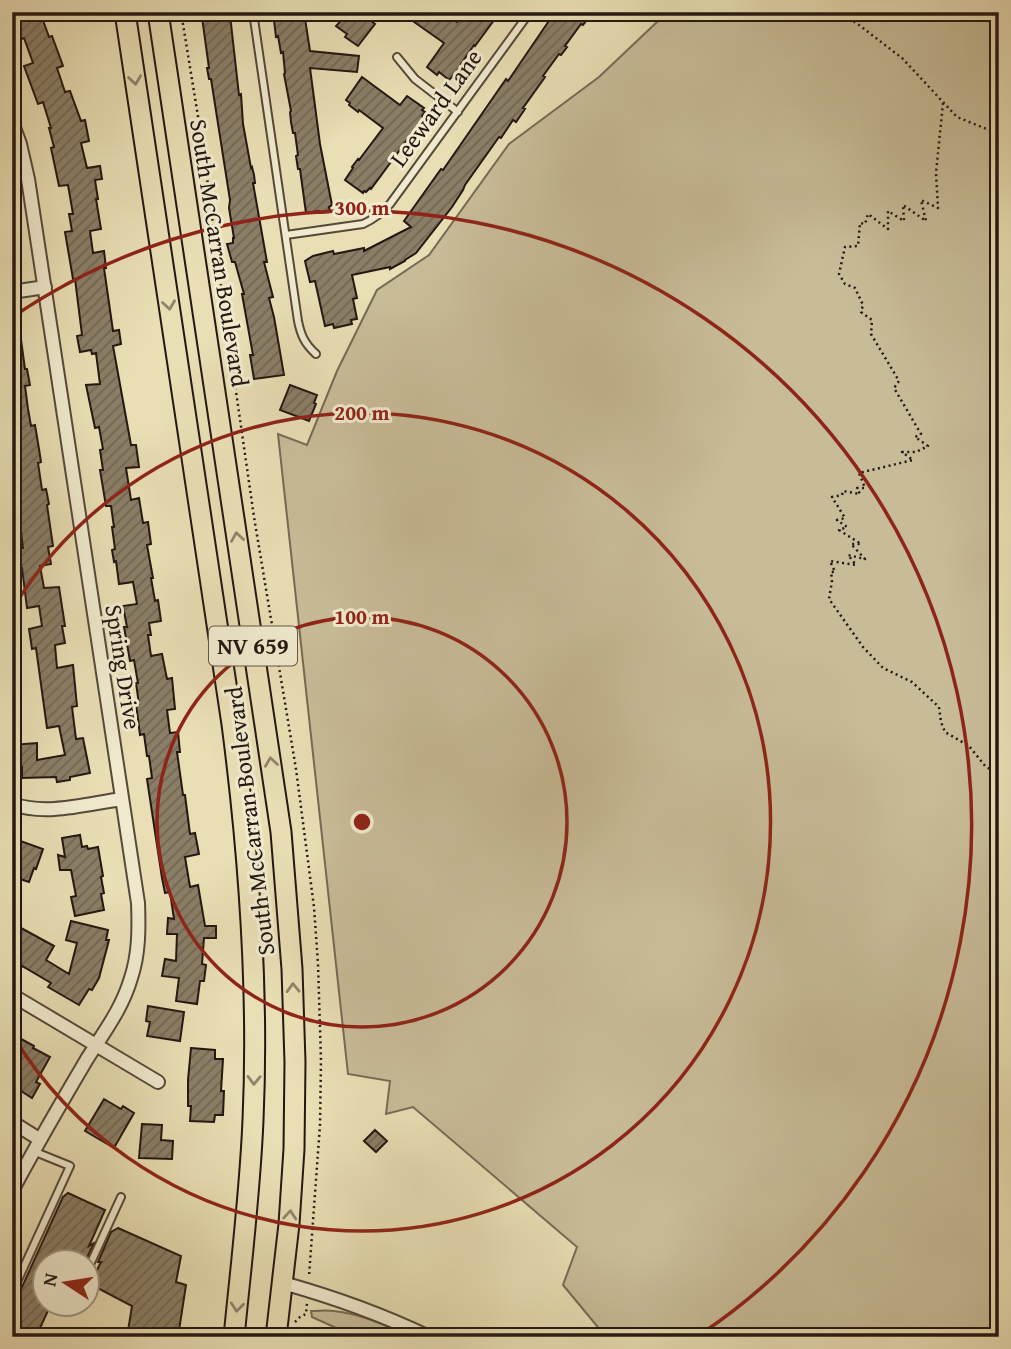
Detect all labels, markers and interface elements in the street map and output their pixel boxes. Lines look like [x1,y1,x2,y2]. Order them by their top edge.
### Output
street label: Leeward Lane [381,42,490,174]
one-way arrow [127,74,142,86]
street label: South McCarran Boulevard [181,117,258,390]
text: 300 m [334,192,390,223]
one-way arrow [161,299,176,311]
text: 200 m [334,397,390,428]
one-way arrow [230,531,245,543]
text: 100 m [334,601,390,632]
street label: Spring Drive [96,602,151,732]
road number: NV 659 [209,626,297,666]
street label: South McCarran Boulevard [216,684,283,958]
one-way arrow [263,756,278,767]
centre of rings [350,810,374,834]
one-way arrow [285,982,300,993]
one-way arrow [246,1076,262,1086]
one-way arrow [282,1209,297,1220]
north arrow [32,1248,102,1318]
text: N [34,1270,64,1289]
one-way arrow [230,1302,245,1313]

